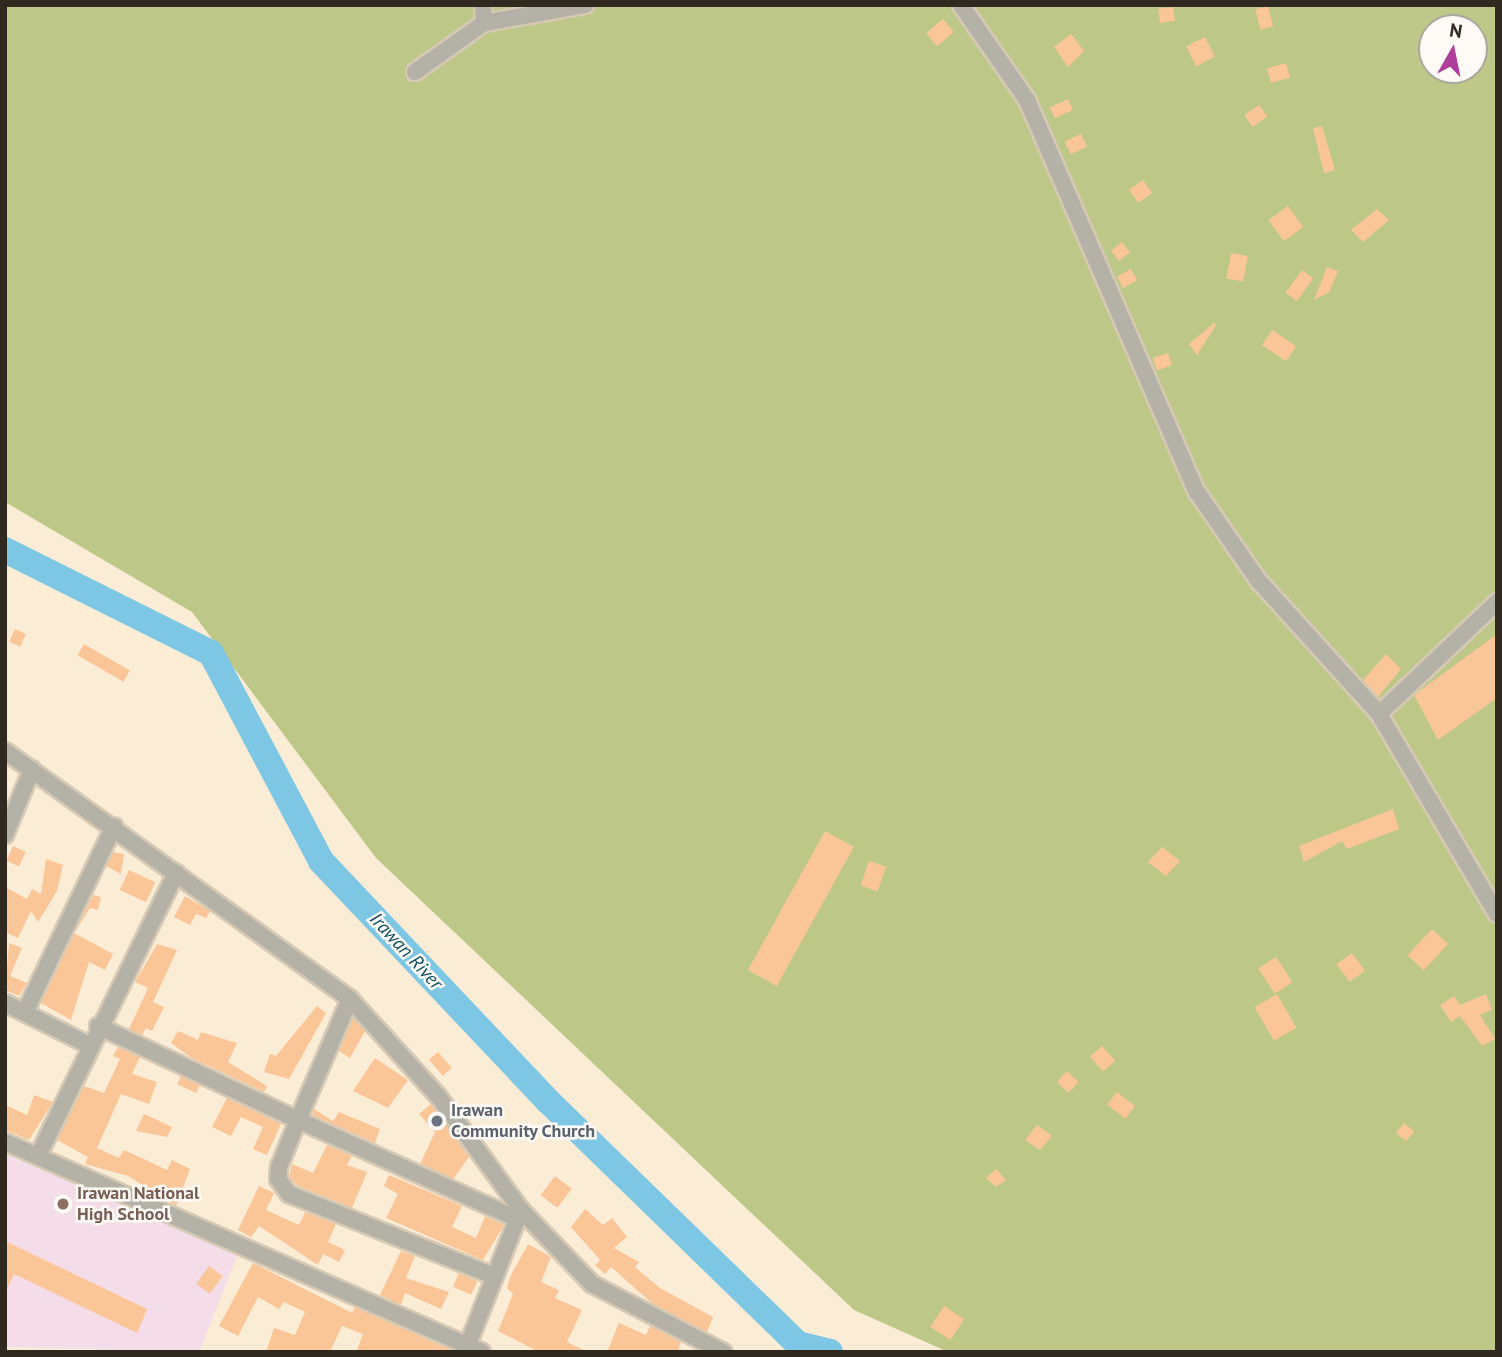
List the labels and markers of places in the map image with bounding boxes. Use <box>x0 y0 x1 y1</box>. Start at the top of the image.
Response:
place label: Irawan Community Church <box>451 1100 596 1142</box>
marker: Irawan Community Church <box>429 1113 445 1129</box>
place label: Irawan National High School <box>77 1183 199 1226</box>
marker: Irawan National High School <box>55 1196 71 1212</box>

